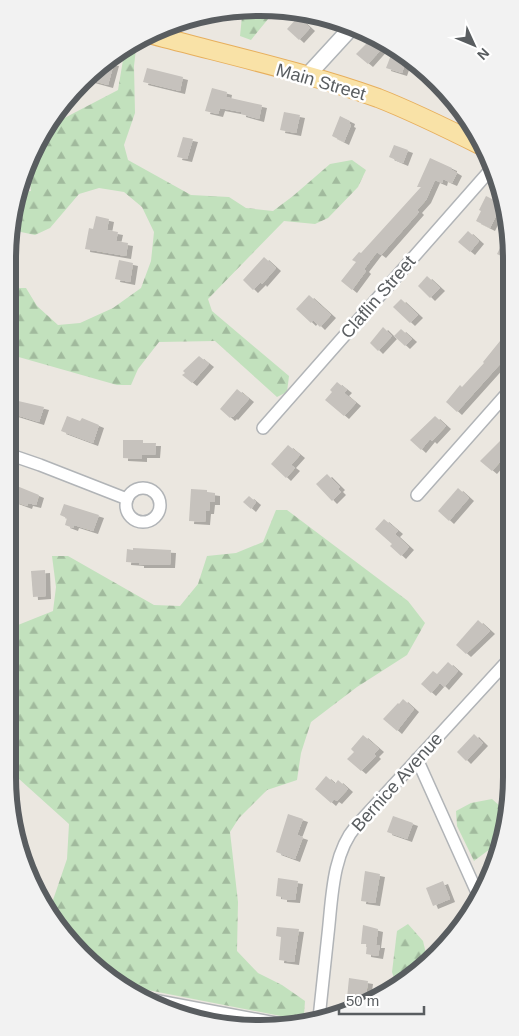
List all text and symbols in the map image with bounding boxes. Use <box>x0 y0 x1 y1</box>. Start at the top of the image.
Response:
north arrow <box>449 20 499 70</box>
text: N <box>474 45 493 63</box>
street label: Main Street <box>274 60 368 104</box>
street label: Claflin Street <box>337 252 419 342</box>
street label: Bernice Avenue <box>347 729 447 835</box>
scale bar <box>339 984 424 1016</box>
text: 50 m <box>346 992 379 1009</box>

